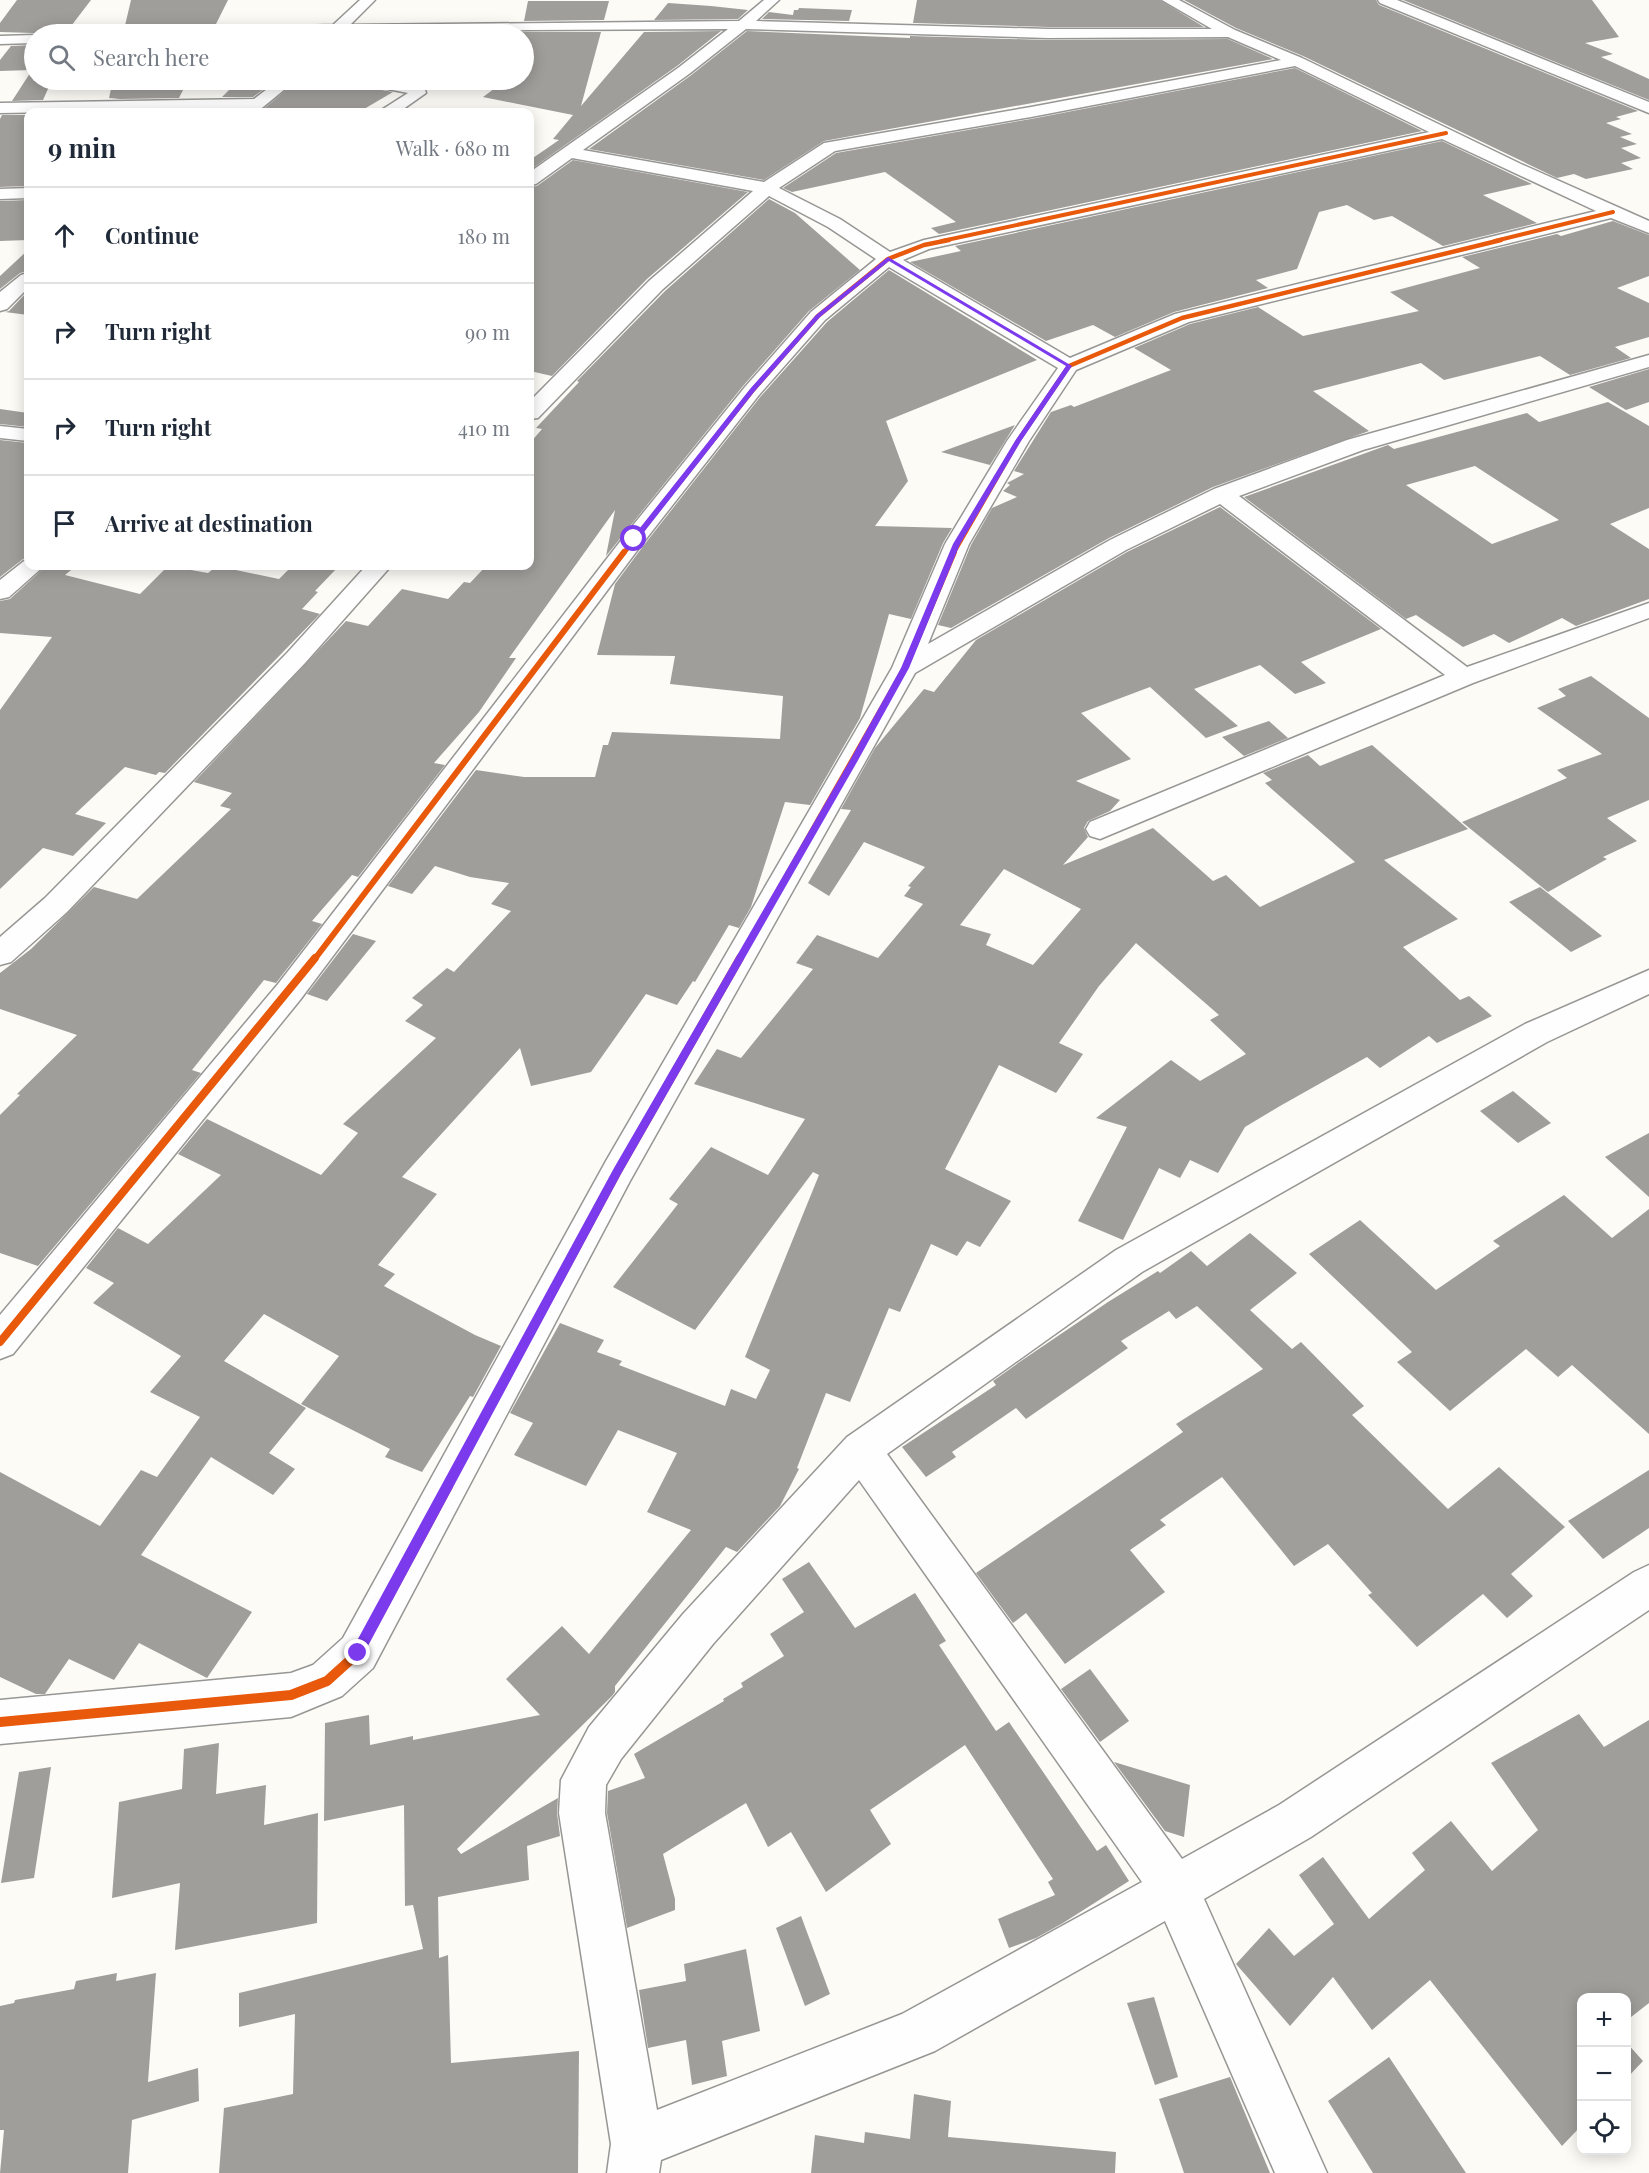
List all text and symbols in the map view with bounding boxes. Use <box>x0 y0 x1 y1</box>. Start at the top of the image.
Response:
search box <box>24 24 534 90</box>
icon: search <box>45 41 78 74</box>
text: Search here <box>93 42 209 72</box>
text: 9 min <box>48 130 116 165</box>
text: Walk · 680 m <box>396 134 510 161</box>
icon: ahead <box>48 219 81 252</box>
text: Continue <box>105 220 199 250</box>
text: 180 m <box>457 222 510 249</box>
icon: right <box>48 315 81 348</box>
text: Turn right <box>105 316 211 346</box>
text: 90 m <box>465 318 510 345</box>
icon: right <box>48 411 81 444</box>
text: Turn right <box>105 412 211 442</box>
text: 410 m <box>458 414 510 441</box>
icon: arrive <box>48 507 81 540</box>
text: Arrive at destination <box>105 508 313 538</box>
route start <box>620 525 646 551</box>
route end <box>344 1639 370 1665</box>
map controls <box>1577 1993 1631 2155</box>
button: + <box>1577 1993 1631 2047</box>
button: − <box>1577 2047 1631 2101</box>
button: locate <box>1577 2101 1631 2155</box>

